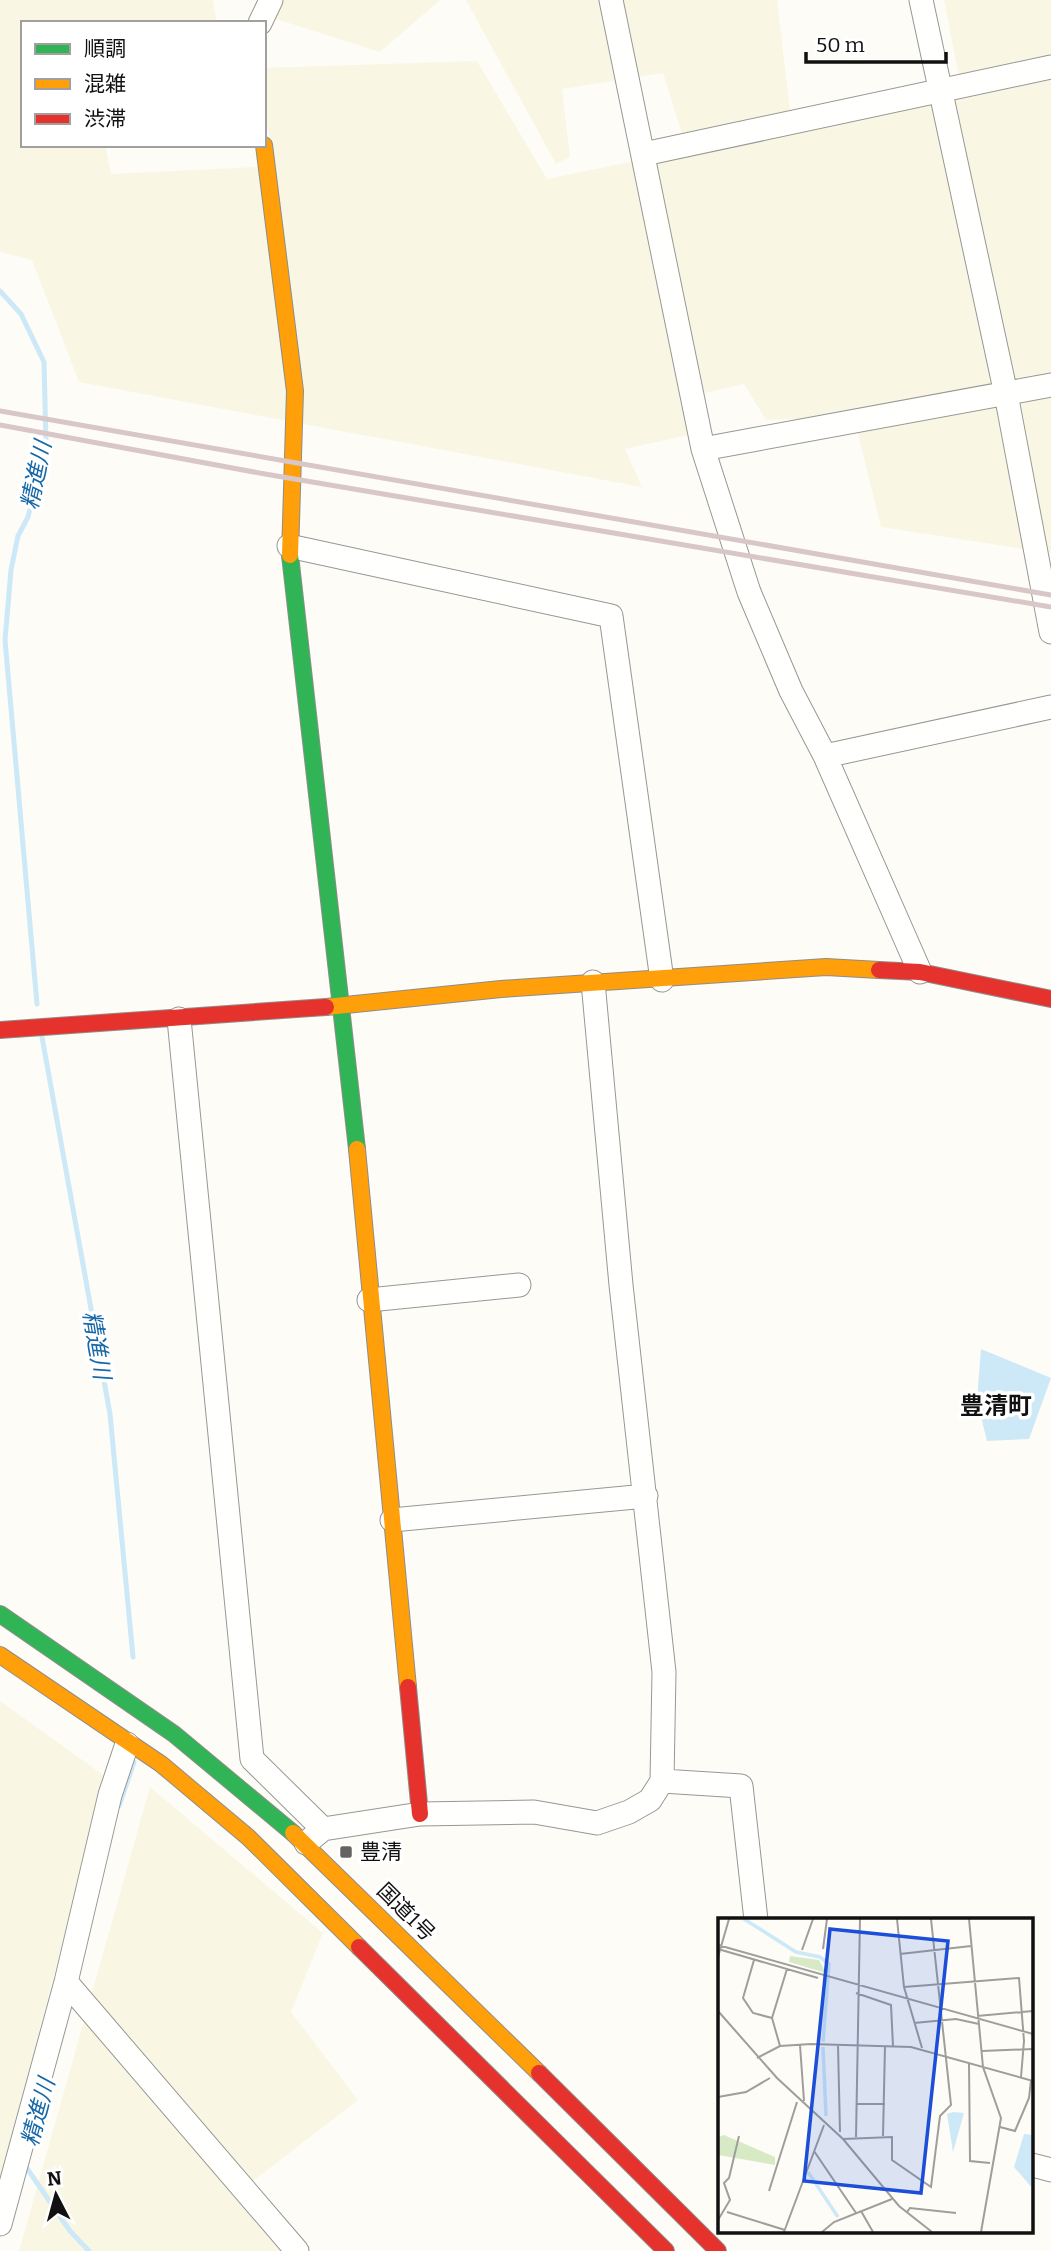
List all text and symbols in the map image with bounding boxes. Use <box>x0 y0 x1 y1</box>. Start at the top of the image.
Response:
legend <box>21 21 266 147</box>
scale bar <box>806 21 946 65</box>
text: 50 m <box>816 32 865 58</box>
text: 順調 <box>84 36 126 62</box>
text: 混雑 <box>84 71 126 97</box>
text: 渋滞 <box>84 106 126 132</box>
water label: 精進川 <box>15 435 57 512</box>
water label: 精進川 <box>77 1309 117 1384</box>
district label: 豊清町 <box>960 1392 1032 1420</box>
place label: 豊清 <box>360 1839 402 1865</box>
marker: 豊清 <box>338 1844 354 1860</box>
street label: 国道1号 <box>372 1878 440 1946</box>
inset map <box>718 1918 1034 2234</box>
water label: 精進川 <box>16 2072 61 2149</box>
north arrow <box>21 2160 91 2230</box>
text: N <box>46 2166 63 2191</box>

